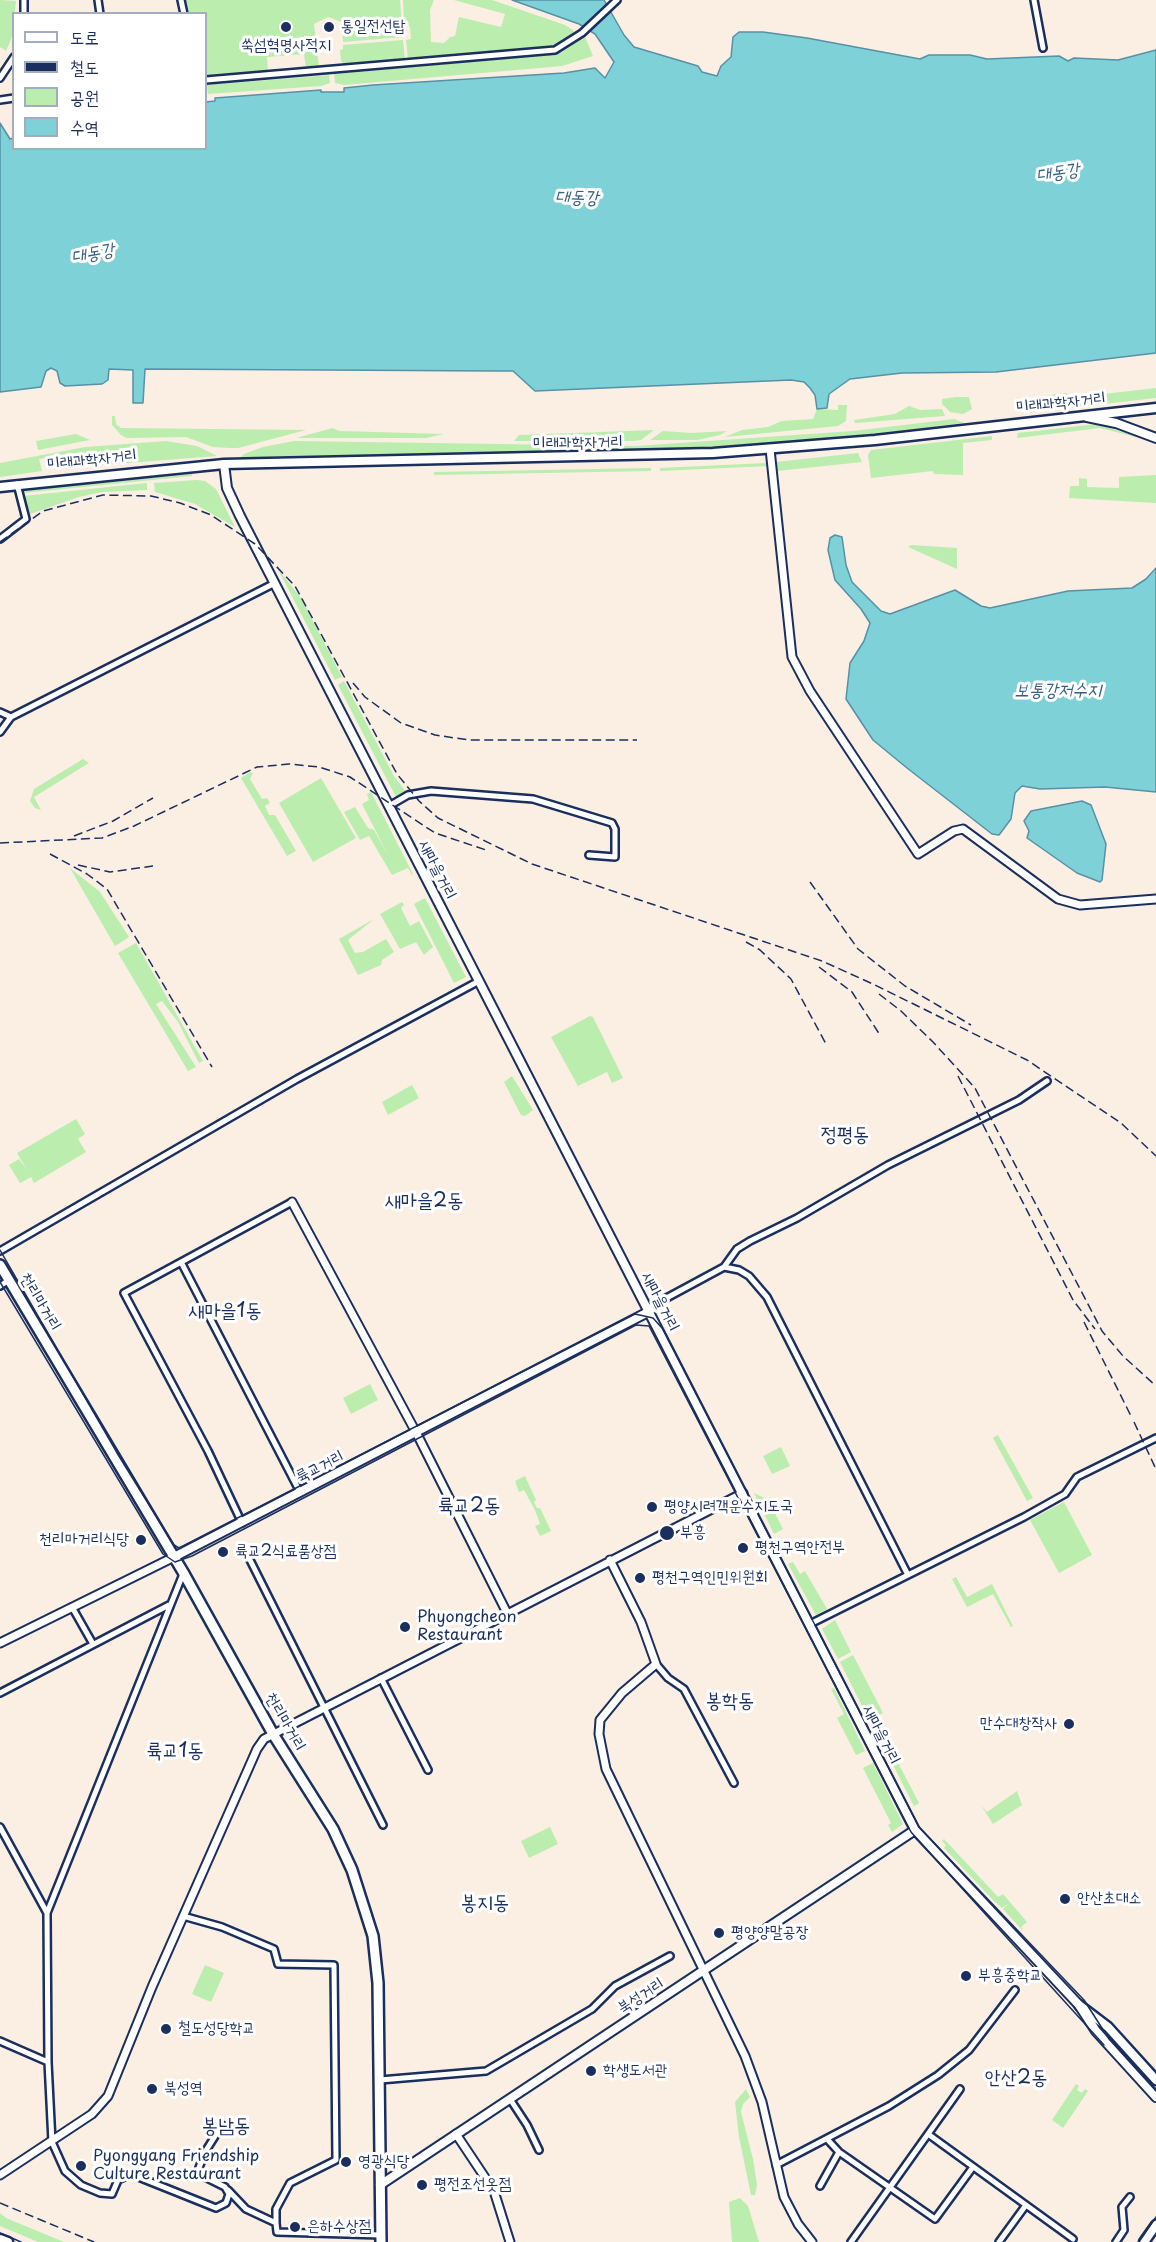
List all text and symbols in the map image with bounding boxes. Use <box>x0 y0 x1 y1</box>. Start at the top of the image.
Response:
legend <box>12 12 207 150</box>
place label: 통일전선탑 <box>341 17 405 37</box>
marker: 쑥섬혁명사적지 <box>279 20 293 34</box>
marker: 통일전선탑 <box>322 20 336 34</box>
text: 도로 <box>70 23 99 50</box>
place label: 쑥섬혁명사적지 <box>241 36 331 56</box>
text: 철도 <box>70 53 99 80</box>
text: 공원 <box>70 83 99 110</box>
text: 수역 <box>70 113 99 140</box>
water label: 대동강 <box>1035 159 1081 187</box>
water label: 대동강 <box>555 186 599 210</box>
water label: 대동강 <box>70 240 116 268</box>
street label: 미래과학자거리 <box>1015 389 1107 417</box>
street label: 미래과학자거리 <box>533 433 623 453</box>
street label: 미래과학자거리 <box>46 446 138 474</box>
water label: 보통강저수지 <box>1015 680 1101 702</box>
street label: 새마을거리 <box>414 837 460 903</box>
district label: 정평동 <box>821 1123 869 1147</box>
district label: 새마을2동 <box>385 1189 463 1213</box>
street label: 천리마거리 <box>15 1269 65 1335</box>
street label: 새마을거리 <box>637 1269 683 1335</box>
district label: 새마을1동 <box>188 1299 262 1323</box>
street label: 륙교거리 <box>293 1447 347 1487</box>
district label: 륙교2동 <box>438 1494 500 1518</box>
place label: 평양시려객운수지도국 <box>664 1497 793 1517</box>
marker: 평양시려객운수지도국 <box>645 1500 659 1514</box>
place label: 부흥 <box>680 1523 706 1543</box>
marker: 부흥 <box>658 1524 676 1542</box>
place label: 천리마거리식당 <box>39 1530 129 1550</box>
marker: 천리마거리식당 <box>134 1533 148 1547</box>
place label: 평천구역안전부 <box>755 1538 845 1558</box>
marker: 평천구역안전부 <box>736 1541 750 1555</box>
place label: 륙교2식료품상점 <box>235 1542 336 1562</box>
marker: 륙교2식료품상점 <box>216 1545 230 1559</box>
place label: 평천구역인민위원회 <box>652 1568 768 1588</box>
marker: 평천구역인민위원회 <box>633 1571 647 1585</box>
place label: Phyongcheon Restaurant <box>417 1608 517 1646</box>
marker: Phyongcheon Restaurant <box>398 1620 412 1634</box>
street label: 천리마거리 <box>261 1689 309 1755</box>
district label: 봉학동 <box>706 1689 754 1713</box>
street label: 새마을거리 <box>858 1702 904 1768</box>
place label: 만수대창작사 <box>980 1714 1057 1734</box>
marker: 만수대창작사 <box>1062 1717 1076 1731</box>
district label: 륙교1동 <box>146 1739 204 1763</box>
place label: 안산초대소 <box>1077 1889 1141 1909</box>
district label: 봉지동 <box>461 1891 509 1915</box>
marker: 안산초대소 <box>1058 1892 1072 1906</box>
place label: 평양양말공장 <box>731 1923 808 1943</box>
marker: 평양양말공장 <box>712 1926 726 1940</box>
place label: 부흥중학교 <box>978 1966 1042 1986</box>
marker: 부흥중학교 <box>959 1969 973 1983</box>
street label: 북성거리 <box>614 1974 668 2018</box>
place label: 철도성당학교 <box>178 2019 255 2039</box>
marker: 철도성당학교 <box>159 2022 173 2036</box>
place label: 학생도서관 <box>603 2061 667 2081</box>
marker: 학생도서관 <box>584 2064 598 2078</box>
district label: 안산2동 <box>985 2066 1047 2090</box>
place label: 북성역 <box>164 2079 203 2099</box>
marker: 북성역 <box>145 2082 159 2096</box>
district label: 봉남동 <box>202 2114 250 2138</box>
place label: Pyongyang Friendship Culture Restaurant <box>93 2147 259 2185</box>
place label: 영광식당 <box>358 2152 410 2172</box>
marker: 영광식당 <box>339 2155 353 2169</box>
marker: Pyongyang Friendship Culture Restaurant <box>74 2159 88 2173</box>
place label: 평전조선옷점 <box>434 2175 511 2195</box>
marker: 평전조선옷점 <box>415 2178 429 2192</box>
place label: 은하수상점 <box>307 2217 371 2237</box>
marker: 은하수상점 <box>288 2220 302 2234</box>

